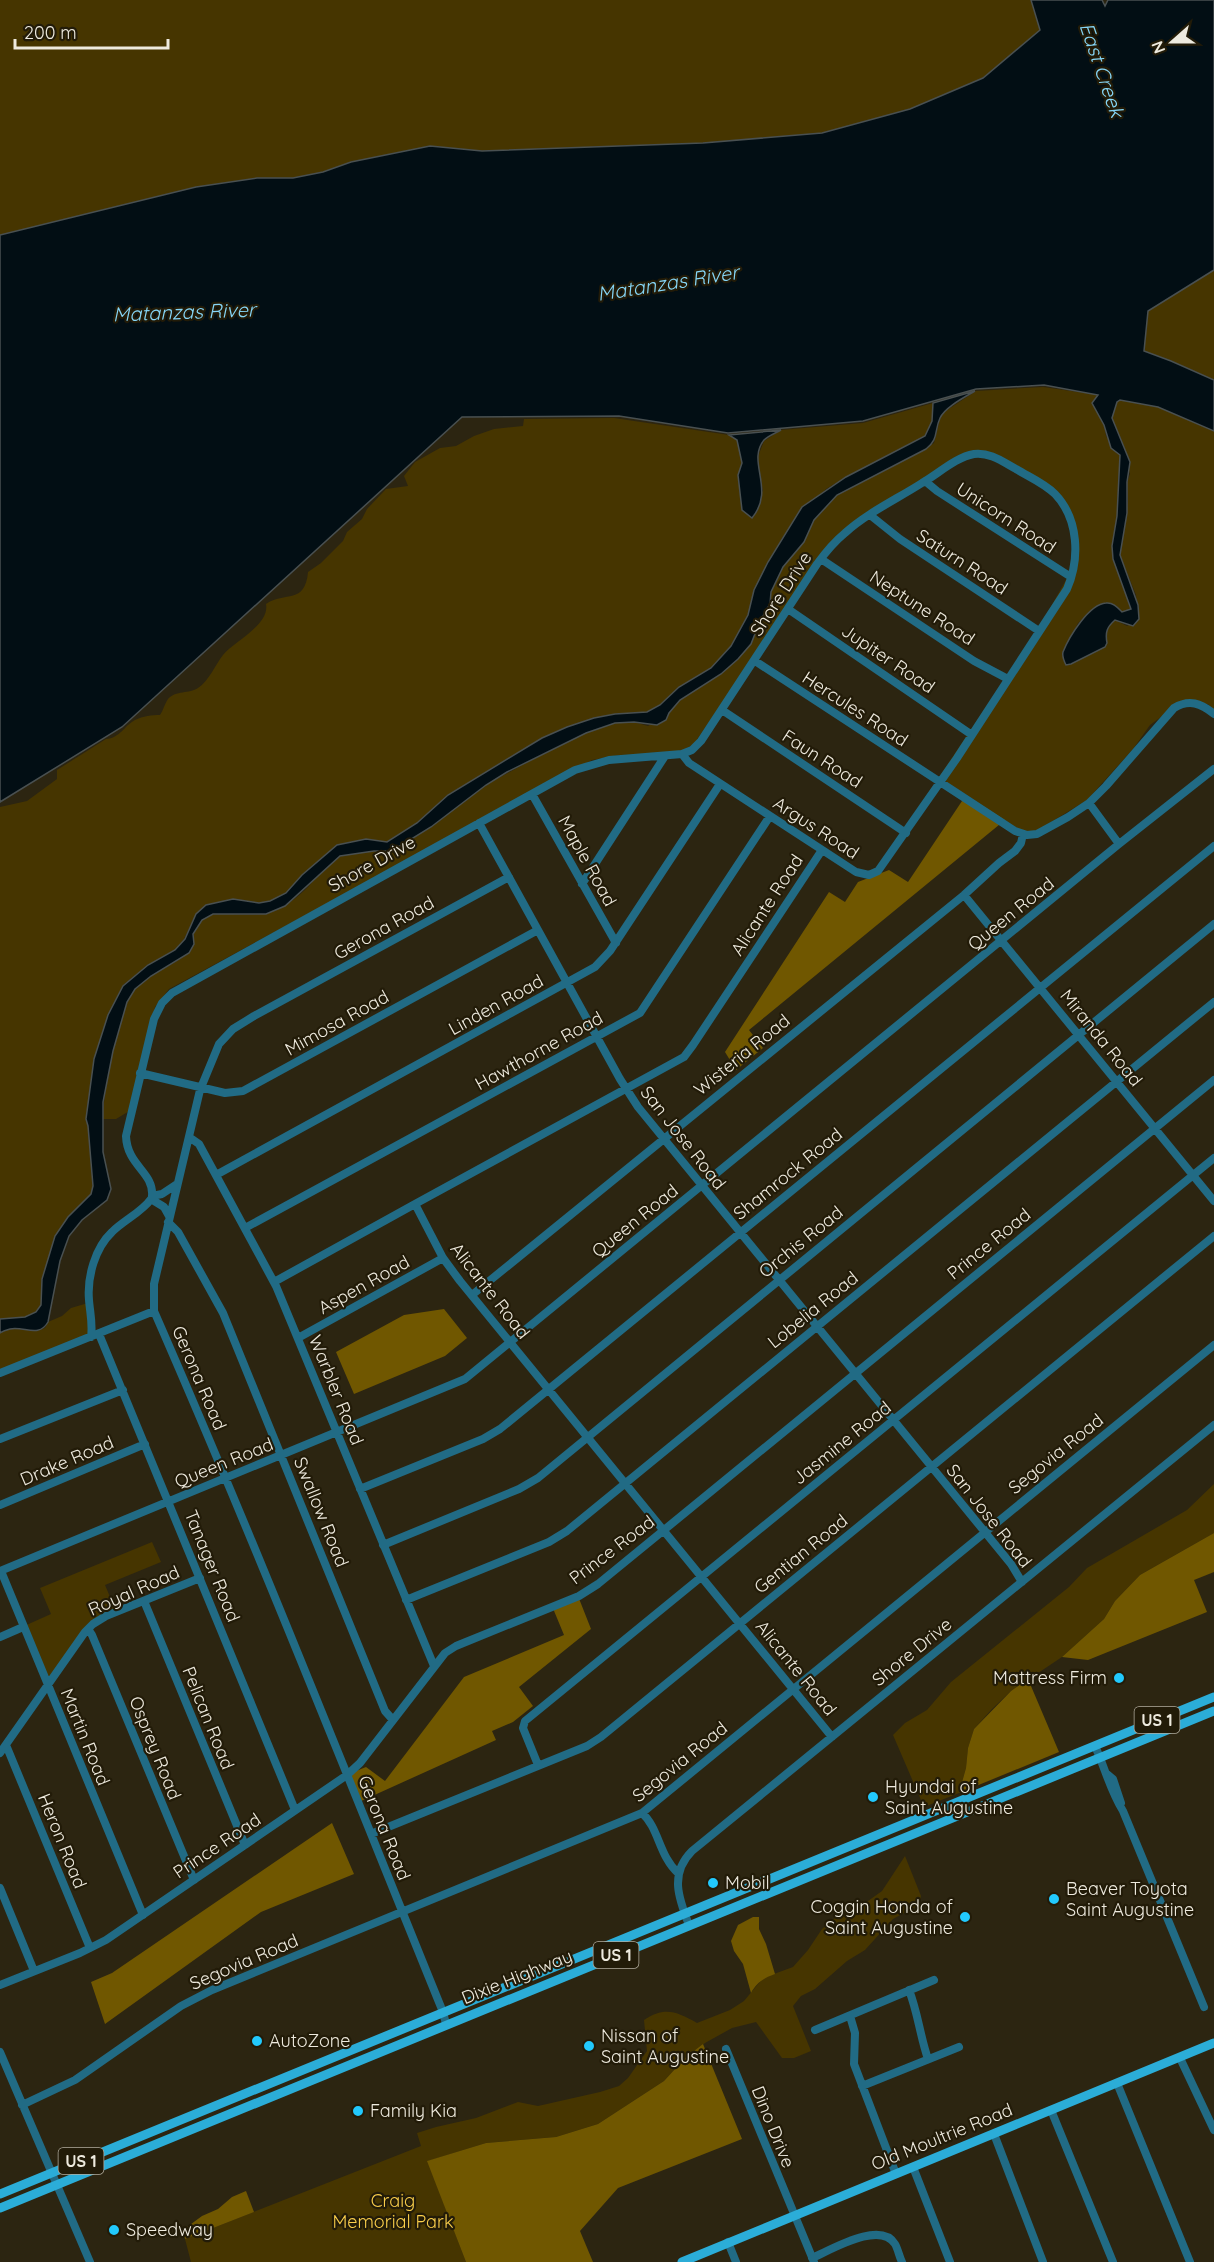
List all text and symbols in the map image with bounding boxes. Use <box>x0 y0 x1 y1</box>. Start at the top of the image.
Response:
scale bar <box>15 12 168 50</box>
north arrow <box>1142 12 1202 72</box>
water label: East Creek <box>1075 19 1131 123</box>
text: 200 m <box>24 21 77 44</box>
text: N <box>1147 38 1169 56</box>
water label: Matanzas River <box>595 259 743 306</box>
water label: Matanzas River <box>112 296 258 326</box>
street label: Unicorn Road <box>952 477 1060 558</box>
street label: Saturn Road <box>912 524 1012 600</box>
street label: Shore Drive <box>745 547 816 640</box>
street label: Neptune Road <box>865 565 979 650</box>
street label: Jupiter Road <box>837 619 939 698</box>
street label: Hercules Road <box>798 666 912 751</box>
street label: Faun Road <box>778 724 867 793</box>
street label: Argus Road <box>769 791 863 864</box>
street label: Maple Road <box>553 811 622 910</box>
street label: Shore Drive <box>324 830 419 897</box>
street label: Alicante Road <box>725 850 808 960</box>
street label: Queen Road <box>963 872 1059 955</box>
street label: Gerona Road <box>330 891 438 965</box>
street label: Linden Road <box>444 969 547 1040</box>
street label: Mimosa Road <box>281 985 393 1061</box>
street label: Miranda Road <box>1055 985 1148 1091</box>
street label: Hawthorne Road <box>471 1006 607 1095</box>
street label: Wisteria Road <box>689 1009 794 1100</box>
street label: San Jose Road <box>636 1081 731 1194</box>
street label: Shamrock Road <box>729 1123 847 1225</box>
street label: Queen Road <box>587 1179 683 1262</box>
street label: Orchis Road <box>754 1201 847 1283</box>
street label: Prince Road <box>942 1203 1035 1284</box>
street label: Alicante Road <box>446 1238 535 1343</box>
street label: Aspen Road <box>314 1250 414 1319</box>
street label: Lobelia Road <box>763 1266 863 1353</box>
street label: Gerona Road <box>167 1322 232 1433</box>
street label: Warbler Road <box>304 1331 369 1448</box>
street label: Jasmine Road <box>788 1396 896 1489</box>
street label: Segovia Road <box>1003 1408 1108 1499</box>
street label: Drake Road <box>16 1431 117 1491</box>
street label: Queen Road <box>171 1432 277 1493</box>
street label: Swallow Road <box>289 1453 354 1570</box>
street label: San Jose Road <box>942 1459 1037 1572</box>
street label: Tanager Road <box>180 1506 245 1625</box>
street label: Gentian Road <box>749 1509 852 1598</box>
street label: Prince Road <box>564 1510 659 1589</box>
street label: Royal Road <box>84 1560 183 1621</box>
street label: Shore Drive <box>867 1612 956 1691</box>
street label: Alicante Road <box>751 1615 842 1720</box>
street label: Pelican Road <box>177 1663 240 1773</box>
place label: Mattress Firm <box>993 1666 1107 1689</box>
marker: Mattress Firm <box>1112 1671 1126 1685</box>
street label: Martin Road <box>56 1685 115 1789</box>
street label: Osprey Road <box>124 1693 187 1803</box>
road number: US 1 <box>1134 1707 1180 1733</box>
street label: Segovia Road <box>627 1716 732 1807</box>
street label: Gerona Road <box>353 1772 416 1884</box>
place label: Hyundai of Saint Augustine <box>885 1775 1013 1819</box>
street label: Heron Road <box>33 1790 92 1892</box>
marker: Hyundai of Saint Augustine <box>866 1790 880 1804</box>
street label: Prince Road <box>168 1808 265 1883</box>
place label: Mobil <box>725 1871 770 1894</box>
marker: Mobil <box>706 1876 720 1890</box>
place label: Beaver Toyota Saint Augustine <box>1066 1877 1194 1921</box>
marker: Beaver Toyota Saint Augustine <box>1047 1892 1061 1906</box>
place label: Coggin Honda of Saint Augustine <box>810 1895 954 1939</box>
marker: Coggin Honda of Saint Augustine <box>958 1910 972 1924</box>
street label: Segovia Road <box>186 1928 302 1995</box>
road number: US 1 <box>594 1942 638 1968</box>
street label: Dixie Highway <box>458 1944 576 2009</box>
place label: Nissan of Saint Augustine <box>601 2024 729 2068</box>
place label: AutoZone <box>269 2029 350 2052</box>
marker: AutoZone <box>250 2034 264 2048</box>
marker: Nissan of Saint Augustine <box>582 2039 596 2053</box>
street label: Dino Drive <box>747 2082 800 2171</box>
street label: Old Moultrie Road <box>868 2098 1016 2175</box>
place label: Family Kia <box>370 2099 457 2122</box>
marker: Family Kia <box>351 2104 365 2118</box>
road number: US 1 <box>58 2148 104 2174</box>
park label: Craig Memorial Park <box>332 2189 454 2233</box>
place label: Speedway <box>126 2218 213 2241</box>
marker: Speedway <box>107 2223 121 2237</box>

